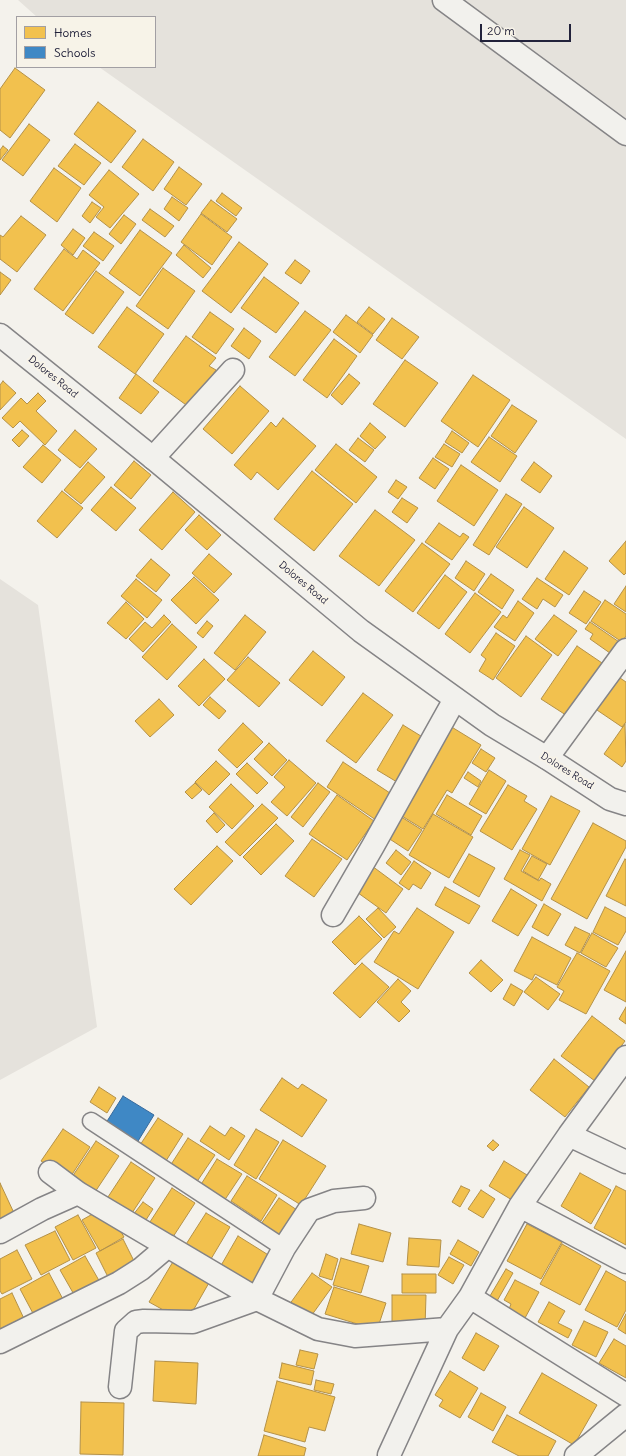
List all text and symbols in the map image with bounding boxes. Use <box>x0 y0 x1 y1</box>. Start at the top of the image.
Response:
legend <box>16 16 156 68</box>
scale bar <box>482 16 573 42</box>
text: 20 m <box>487 23 515 38</box>
text: Homes <box>54 25 92 40</box>
text: Schools <box>54 45 95 60</box>
street label: Dolores Road <box>26 353 80 401</box>
street label: Dolores Road <box>276 559 330 607</box>
street label: Dolores Road <box>538 750 596 792</box>

